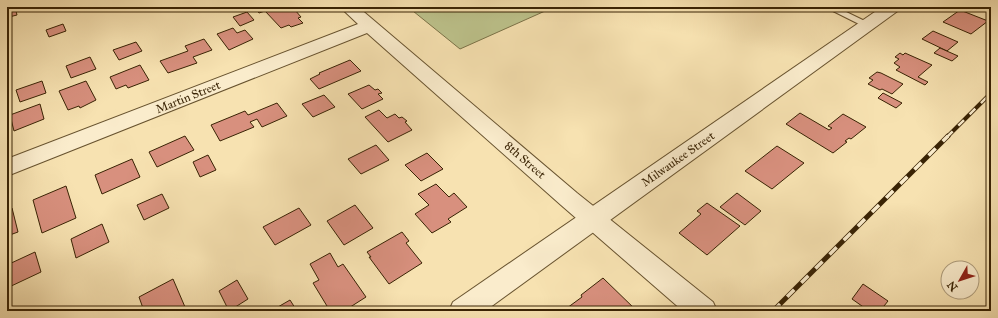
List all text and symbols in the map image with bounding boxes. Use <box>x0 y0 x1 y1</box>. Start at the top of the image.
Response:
street label: Martin Street <box>154 77 223 116</box>
street label: Milwaukee Street <box>639 128 718 189</box>
street label: 8th Street <box>502 138 549 182</box>
north arrow <box>940 260 980 300</box>
text: N <box>944 278 961 294</box>

